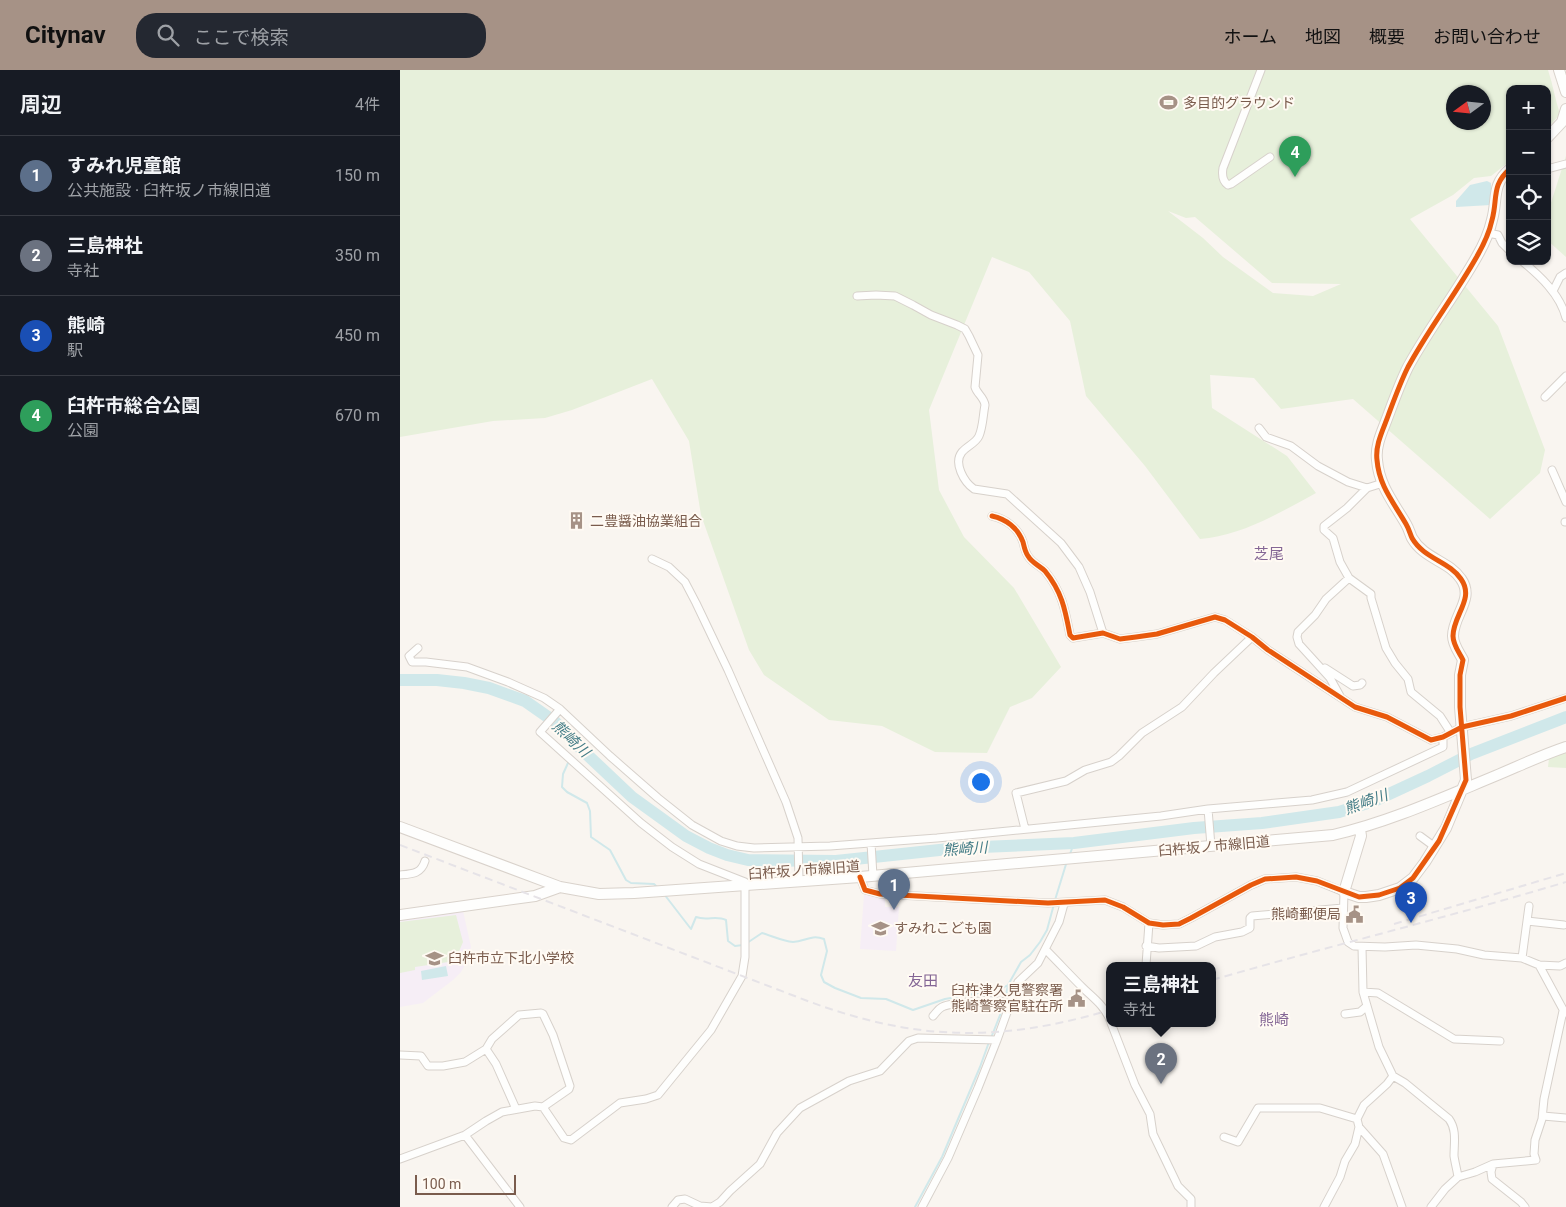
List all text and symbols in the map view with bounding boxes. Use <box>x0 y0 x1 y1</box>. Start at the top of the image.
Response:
search box <box>136 13 486 58</box>
text: Citynav <box>25 21 106 49</box>
icon: search <box>154 21 182 49</box>
text: ここで検索 <box>194 26 289 49</box>
text: ホーム <box>1224 26 1277 47</box>
text: 地図 <box>1305 26 1341 47</box>
text: 概要 <box>1369 26 1405 47</box>
text: お問い合わせ <box>1433 26 1541 47</box>
north arrow <box>1446 85 1491 130</box>
map controls <box>1506 85 1551 265</box>
button: + <box>1506 85 1551 130</box>
text: 周辺 <box>20 93 62 117</box>
sports icon: 多目的グラウンド <box>1159 93 1179 113</box>
text: 4件 <box>355 95 380 114</box>
place label: 多目的グラウンド <box>1183 95 1295 111</box>
button: − <box>1506 130 1551 175</box>
pin: 4 <box>1279 136 1311 177</box>
text: すみれ児童館 <box>67 154 181 177</box>
text: 1 <box>31 166 41 185</box>
text: 150 m <box>335 166 380 185</box>
button: locate <box>1506 175 1551 220</box>
text: 公共施設 · 臼杵坂ノ市線旧道 <box>67 181 271 200</box>
button: layers <box>1506 220 1551 265</box>
text: 三島神社 <box>67 234 143 257</box>
text: 2 <box>31 246 41 265</box>
text: 350 m <box>335 246 380 265</box>
text: 寺社 <box>67 261 99 280</box>
text: 熊崎 <box>67 314 105 337</box>
text: 3 <box>31 326 41 345</box>
text: 450 m <box>335 326 380 345</box>
text: 駅 <box>67 341 83 360</box>
text: 臼杵市総合公園 <box>67 394 200 417</box>
text: 4 <box>31 406 41 425</box>
text: 670 m <box>335 406 380 425</box>
text: 公園 <box>67 421 99 440</box>
building icon: 二豊醤油協業組合 <box>566 511 586 531</box>
place label: 二豊醤油協業組合 <box>590 513 702 529</box>
district label: 芝尾 <box>1254 545 1284 563</box>
water label: 熊崎川 <box>548 717 595 762</box>
your location <box>968 769 994 795</box>
water label: 熊崎川 <box>1342 785 1392 818</box>
street label: 臼杵坂ノ市線旧道 <box>1158 833 1270 859</box>
water label: 熊崎川 <box>942 838 990 860</box>
street label: 臼杵坂ノ市線旧道 <box>748 858 860 882</box>
pin: 1 <box>878 869 910 910</box>
pin: 3 <box>1395 882 1427 923</box>
public building icon: 熊崎郵便局 <box>1345 904 1365 924</box>
place label: 熊崎郵便局 <box>1271 906 1341 922</box>
school or university icon: すみれこども園 <box>870 918 890 938</box>
place label: すみれこども園 <box>894 920 992 936</box>
school or university icon: 臼杵市立下北小学校 <box>424 948 444 968</box>
place label: 臼杵市立下北小学校 <box>448 950 574 966</box>
popup <box>1106 962 1216 1027</box>
district label: 友田 <box>908 972 938 990</box>
text: 三島神社 <box>1123 973 1199 996</box>
place label: 臼杵津久見警察署 熊崎警察官駐在所 <box>951 982 1063 1014</box>
public building icon: 臼杵津久見警察署 熊崎警察官駐在所 <box>1067 988 1087 1008</box>
text: 寺社 <box>1123 1000 1155 1019</box>
district label: 熊崎 <box>1259 1011 1289 1029</box>
pin: 2 <box>1145 1043 1177 1084</box>
scale bar <box>415 1172 516 1195</box>
text: 100 m <box>422 1176 461 1192</box>

